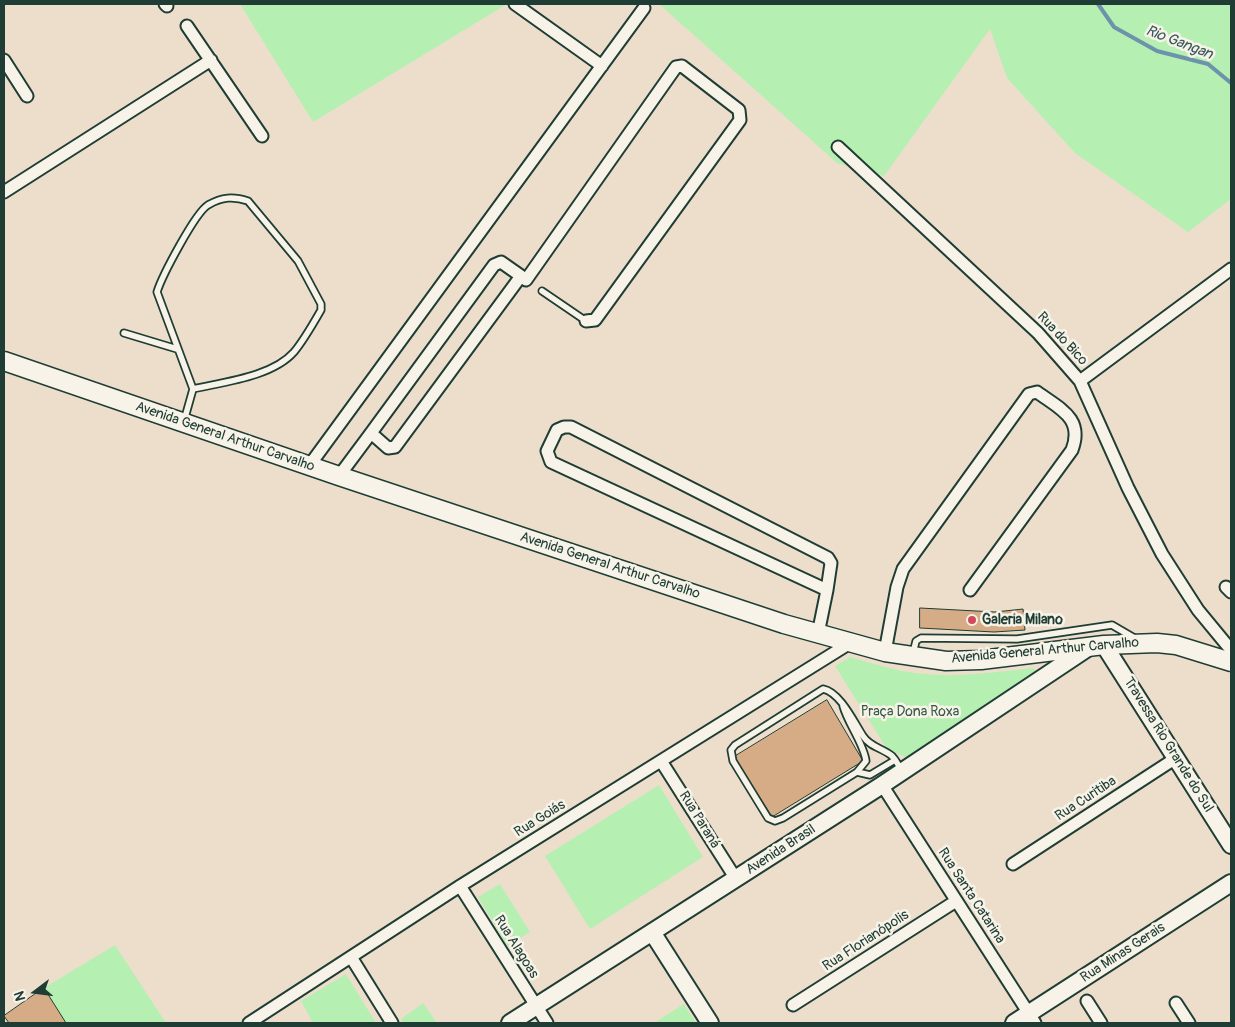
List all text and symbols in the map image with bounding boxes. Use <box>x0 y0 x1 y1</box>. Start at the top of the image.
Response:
water label: Rio Gangan <box>1143 22 1215 64</box>
street label: Rua do Bico <box>1033 309 1091 369</box>
street label: Avenida General Arthur Carvalho <box>133 398 317 476</box>
street label: Avenida General Arthur Carvalho <box>518 529 702 603</box>
place label: Galeria Milano <box>982 612 1063 628</box>
marker: Galeria Milano <box>966 614 978 626</box>
street label: Avenida General Arthur Carvalho <box>950 634 1140 668</box>
street label: Travessa Rio Grande do Sul <box>1119 674 1217 816</box>
park label: Praça Dona Roxa <box>861 704 959 720</box>
street label: Rua Curitiba <box>1052 773 1120 825</box>
street label: Rua Paraná <box>675 788 723 852</box>
street label: Rua Goiás <box>511 797 569 841</box>
street label: Avenida Brasil <box>743 821 819 879</box>
street label: Rua Santa Catarina <box>934 845 1008 947</box>
street label: Rua Florianópolis <box>820 907 912 975</box>
street label: Rua Alagoas <box>490 912 542 982</box>
street label: Rua Minas Gerais <box>1078 919 1168 987</box>
north arrow <box>10 967 60 1017</box>
text: N <box>11 989 29 1003</box>

